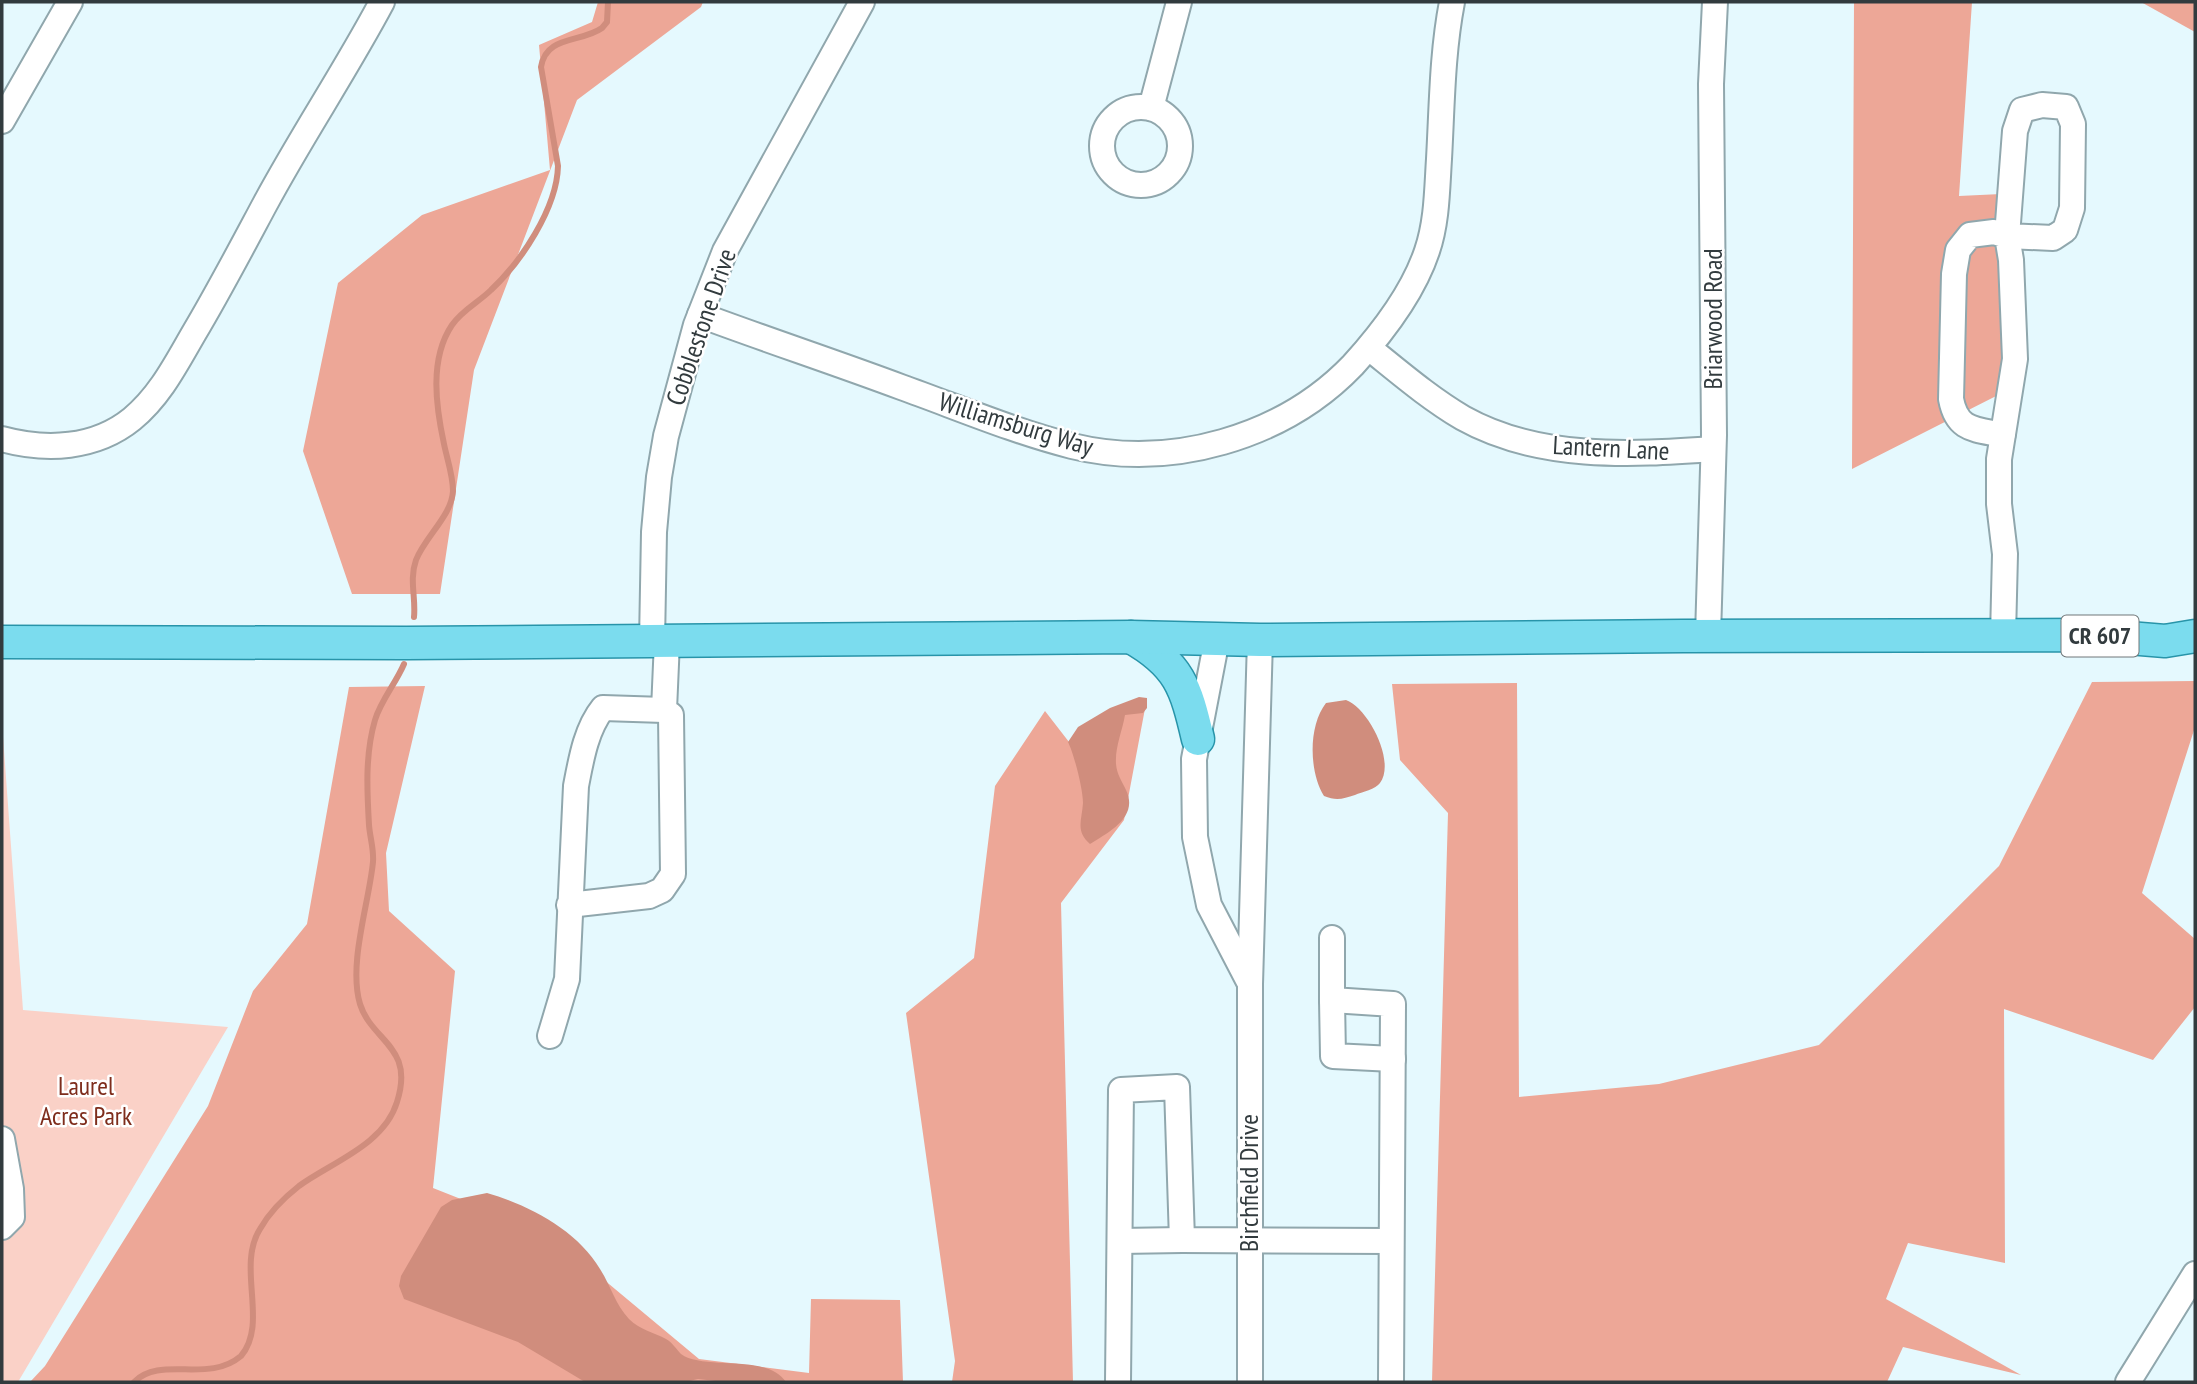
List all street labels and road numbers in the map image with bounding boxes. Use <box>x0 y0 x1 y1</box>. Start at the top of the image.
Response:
street label: Cobblestone Drive <box>658 244 743 410</box>
street label: Briarwood Road <box>1696 248 1729 390</box>
street label: Williamsburg Way <box>935 384 1098 463</box>
street label: Lantern Lane <box>1552 428 1670 467</box>
road number: CR 607 <box>2062 616 2138 656</box>
street label: Birchfield Drive <box>1232 1114 1265 1252</box>

